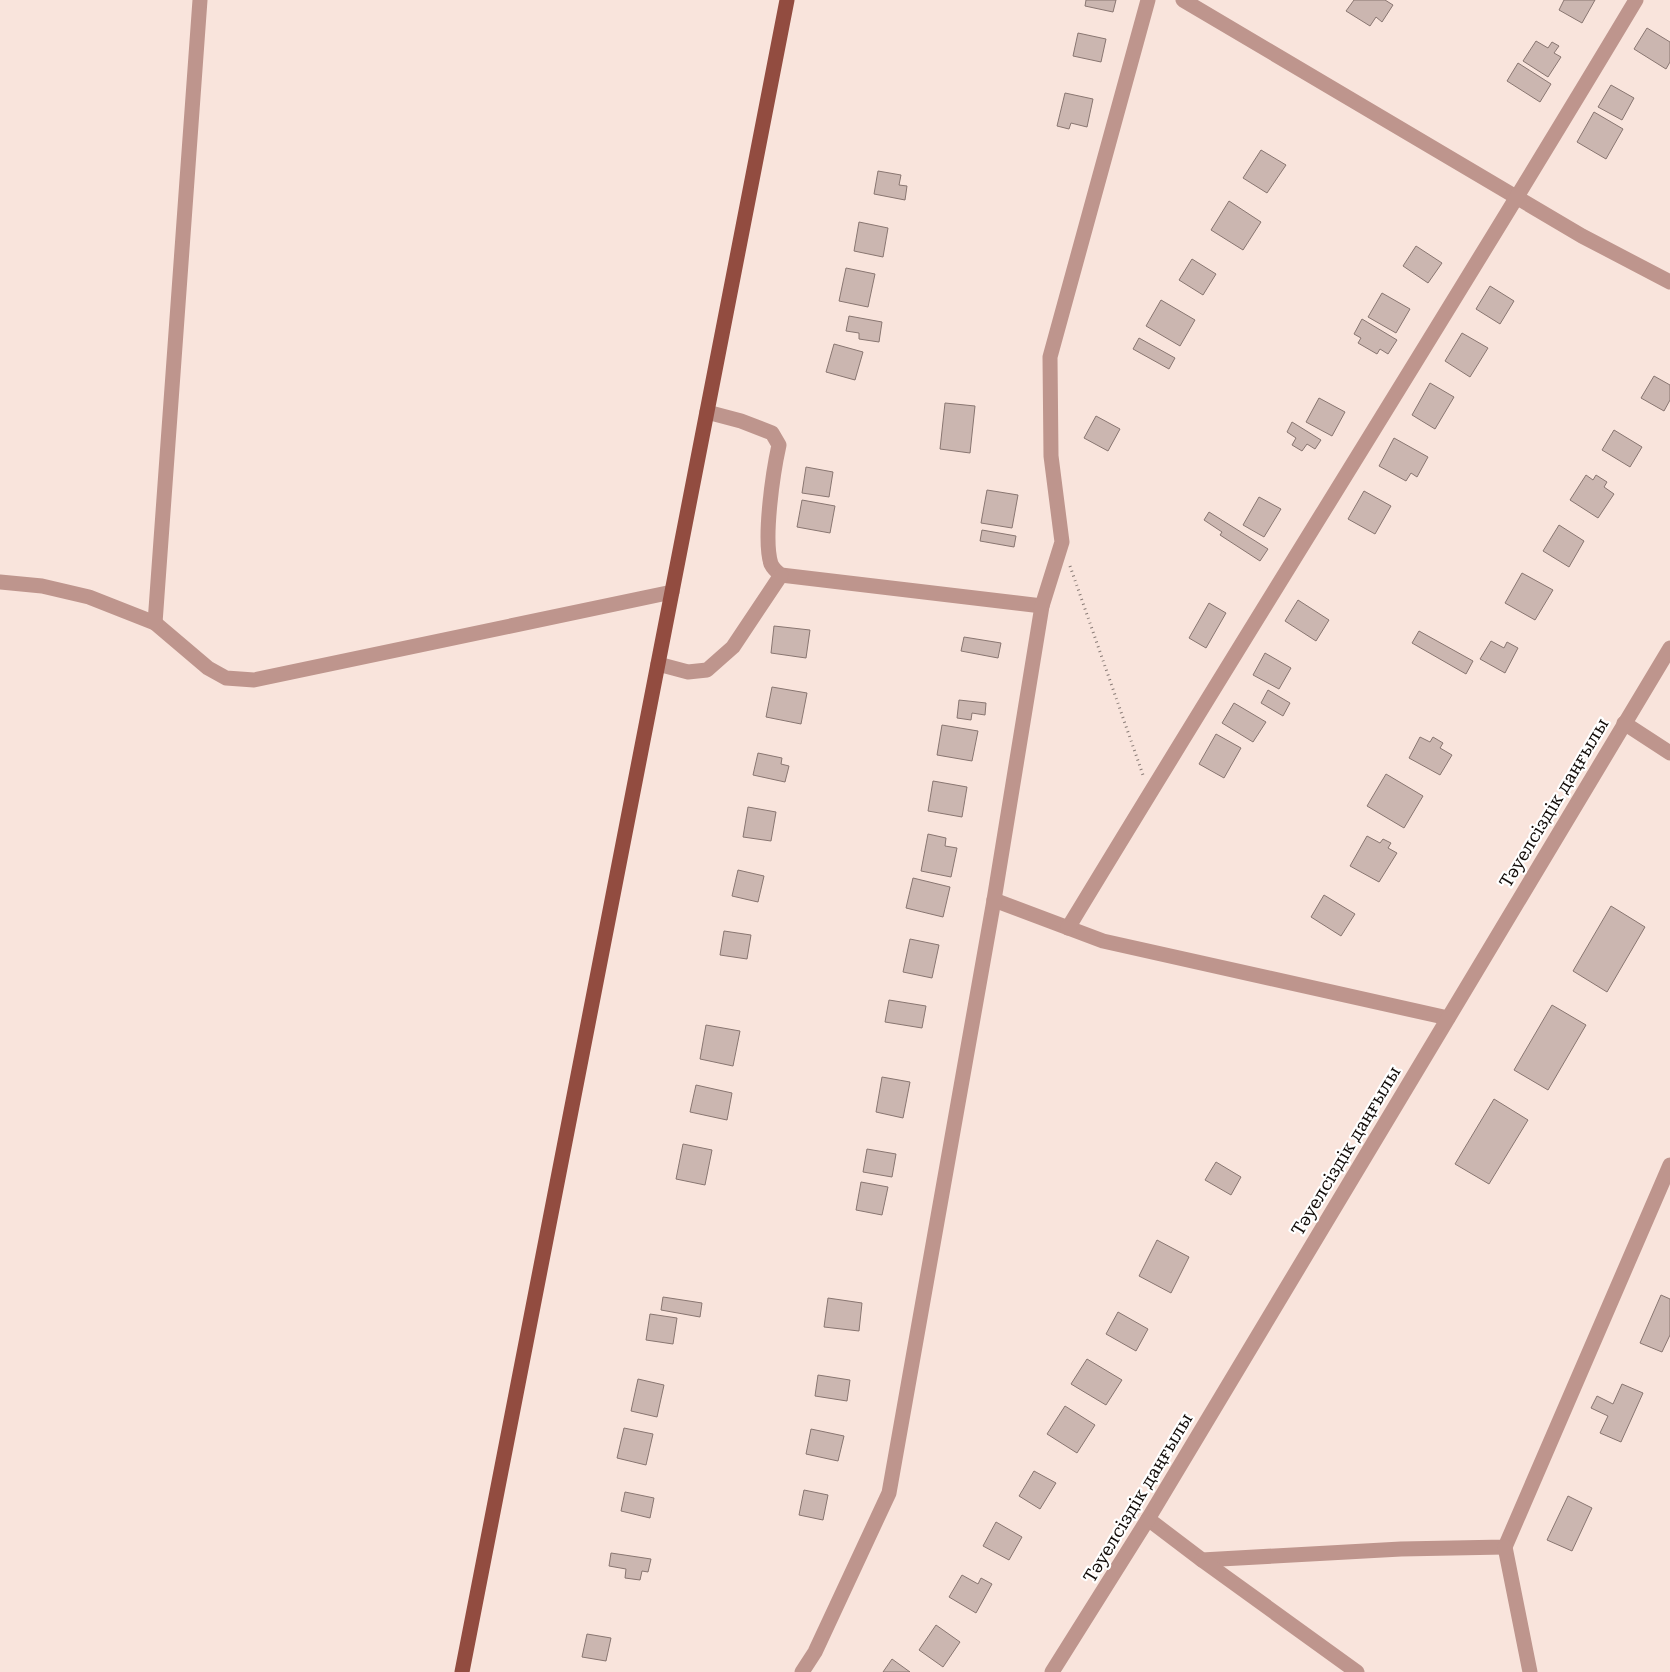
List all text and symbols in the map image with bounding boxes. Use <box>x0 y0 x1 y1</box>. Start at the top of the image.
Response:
street label: Тәуелсіздік даңғылы <box>1495 714 1613 891</box>
street label: Тәуелсіздік даңғылы <box>1287 1062 1405 1239</box>
street label: Тәуелсіздік даңғылы <box>1079 1409 1197 1586</box>

